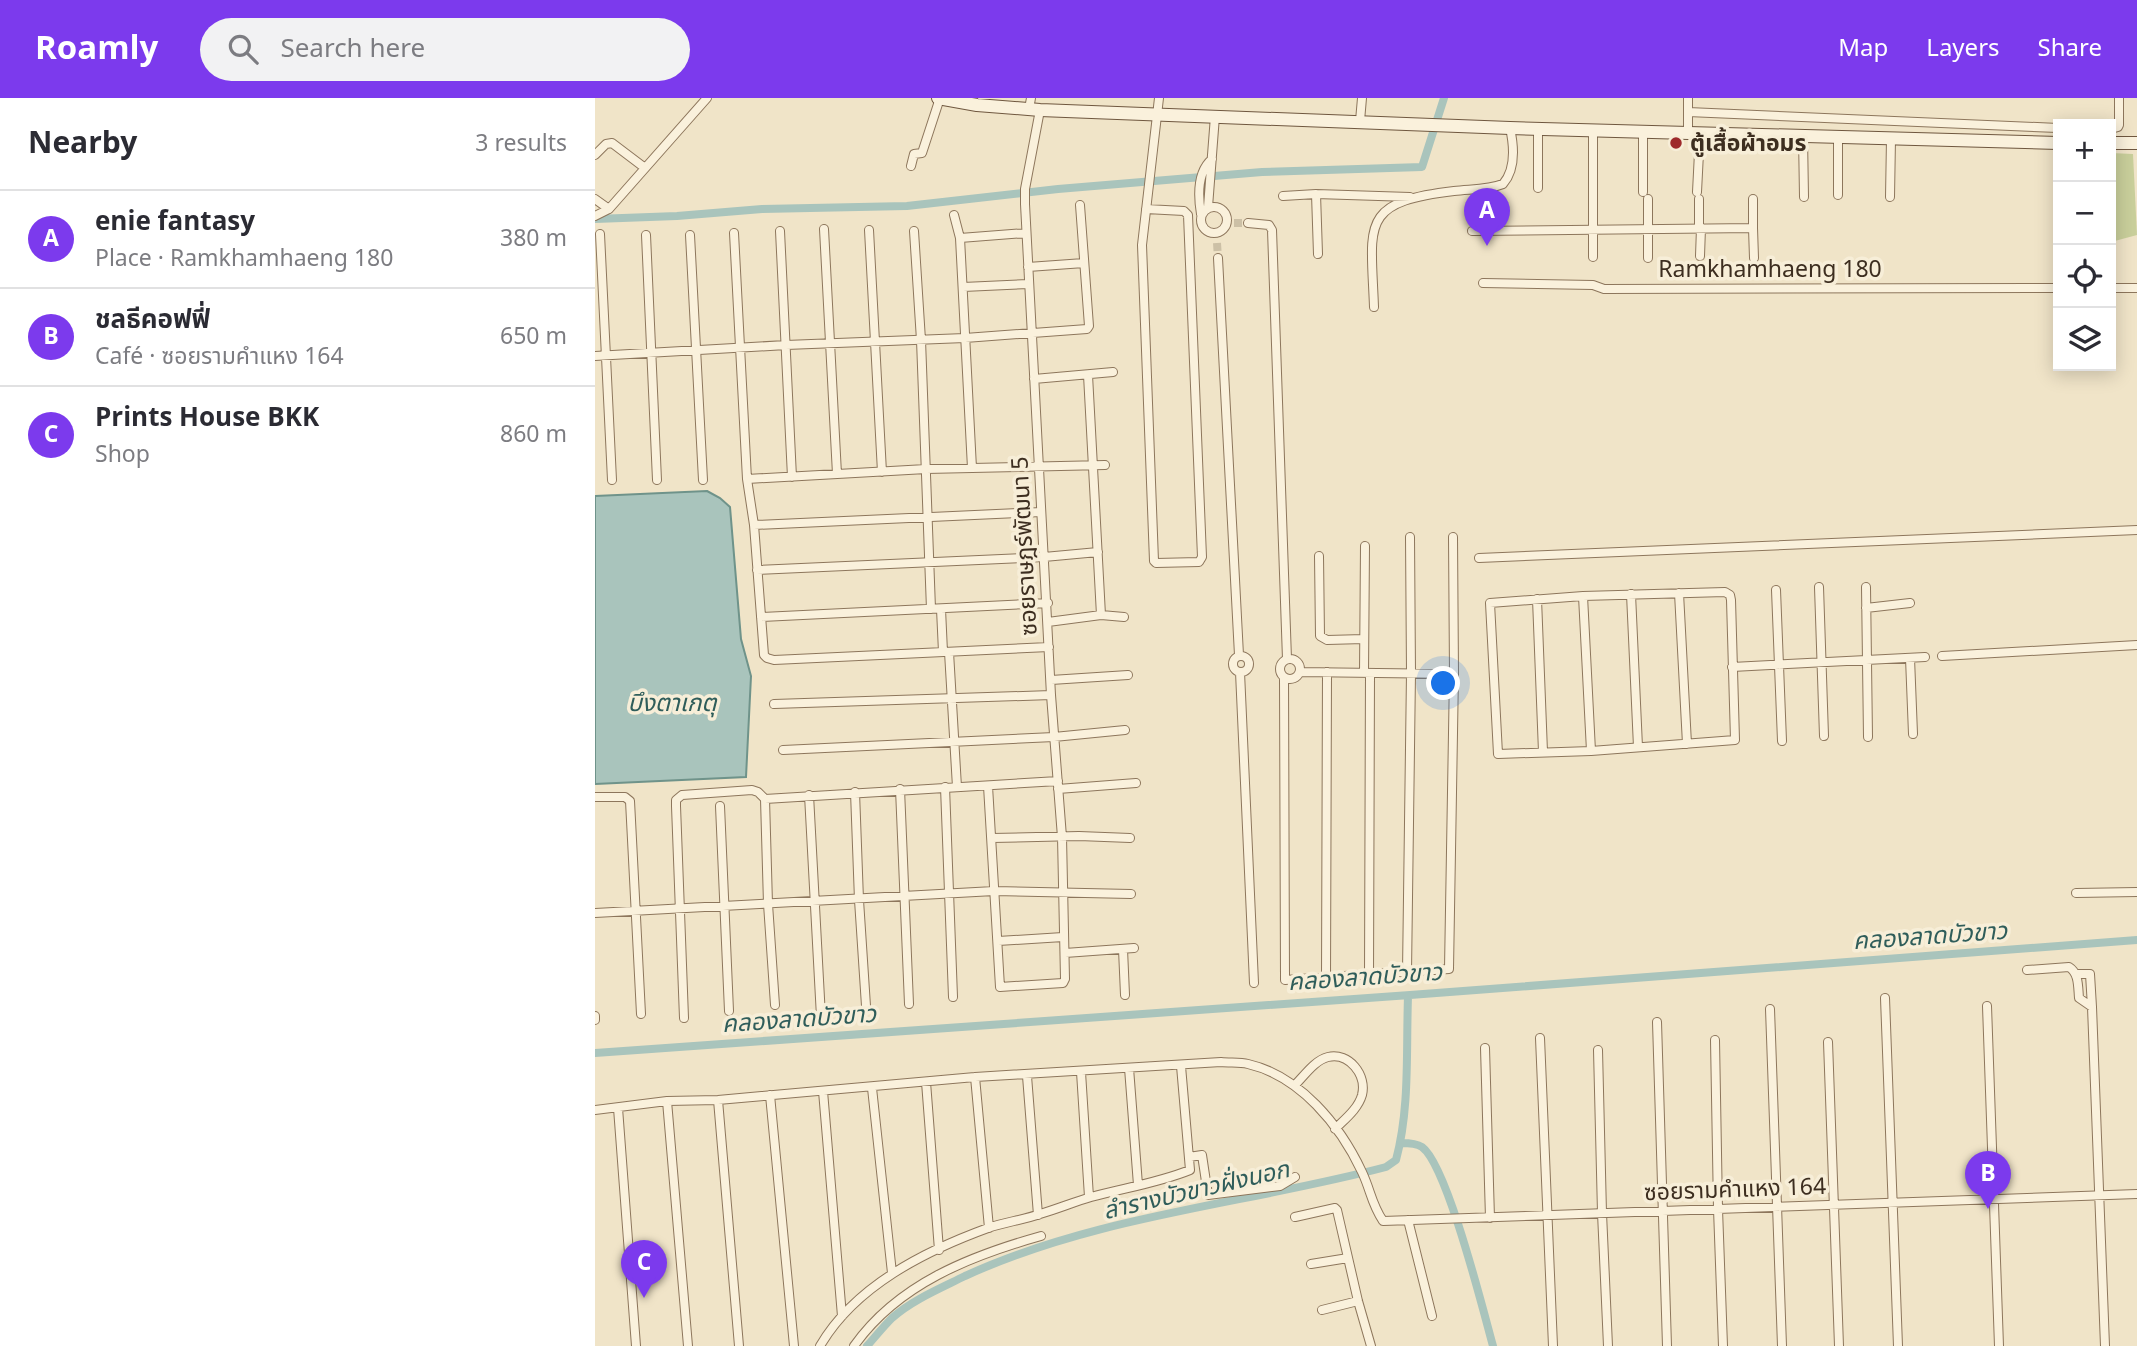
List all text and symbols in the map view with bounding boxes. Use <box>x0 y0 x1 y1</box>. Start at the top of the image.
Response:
search box <box>200 18 690 81</box>
text: Roamly <box>35 24 158 74</box>
text: Search here <box>280 29 425 69</box>
icon: search <box>224 30 262 68</box>
text: Map <box>1838 31 1888 67</box>
text: Layers <box>1926 31 2000 67</box>
text: Share <box>2038 31 2102 67</box>
map controls <box>2053 119 2116 371</box>
button: + <box>2053 119 2116 182</box>
text: Nearby <box>28 121 137 167</box>
text: 3 results <box>475 127 567 161</box>
place label: ตู้เสื้อผ้าอมร <box>1690 127 1806 161</box>
marker: ตู้เสื้อผ้าอมร <box>1668 135 1684 151</box>
button: − <box>2053 182 2116 245</box>
pin: A <box>1464 188 1510 246</box>
text: enie fantasy <box>95 202 255 242</box>
text: A <box>43 222 59 256</box>
text: 380 m <box>500 222 567 256</box>
text: Place · Ramkhamhaeng 180 <box>95 242 393 276</box>
button: locate <box>2053 245 2116 308</box>
street label: Ramkhamhaeng 180 <box>1658 253 1882 287</box>
text: ชลธีคอฟฟี่ <box>95 300 210 340</box>
button: layers <box>2053 308 2116 371</box>
text: B <box>43 320 59 354</box>
text: 650 m <box>500 320 567 354</box>
text: Café · ซอยรามคำแหง 164 <box>95 340 344 374</box>
text: Prints House BKK <box>95 398 319 438</box>
text: C <box>44 418 58 452</box>
text: 860 m <box>500 418 567 452</box>
text: Shop <box>95 438 150 472</box>
street label: ซอยราษฎร์พัฒนา 5 <box>1003 456 1047 636</box>
your location <box>1426 666 1460 700</box>
water label: บึงตาเกตุ <box>627 686 718 722</box>
water label: คลองลาดบัวขาว <box>1852 914 2009 960</box>
water label: คลองลาดบัวขาว <box>1287 955 1444 1001</box>
water label: คลองลาดบัวขาว <box>721 997 878 1043</box>
pin: B <box>1965 1151 2011 1209</box>
water label: ลำรางบัวขาวฝั่งนอก <box>1100 1152 1294 1230</box>
street label: ซอยรามคำแหง 164 <box>1643 1170 1827 1210</box>
pin: C <box>621 1240 667 1298</box>

